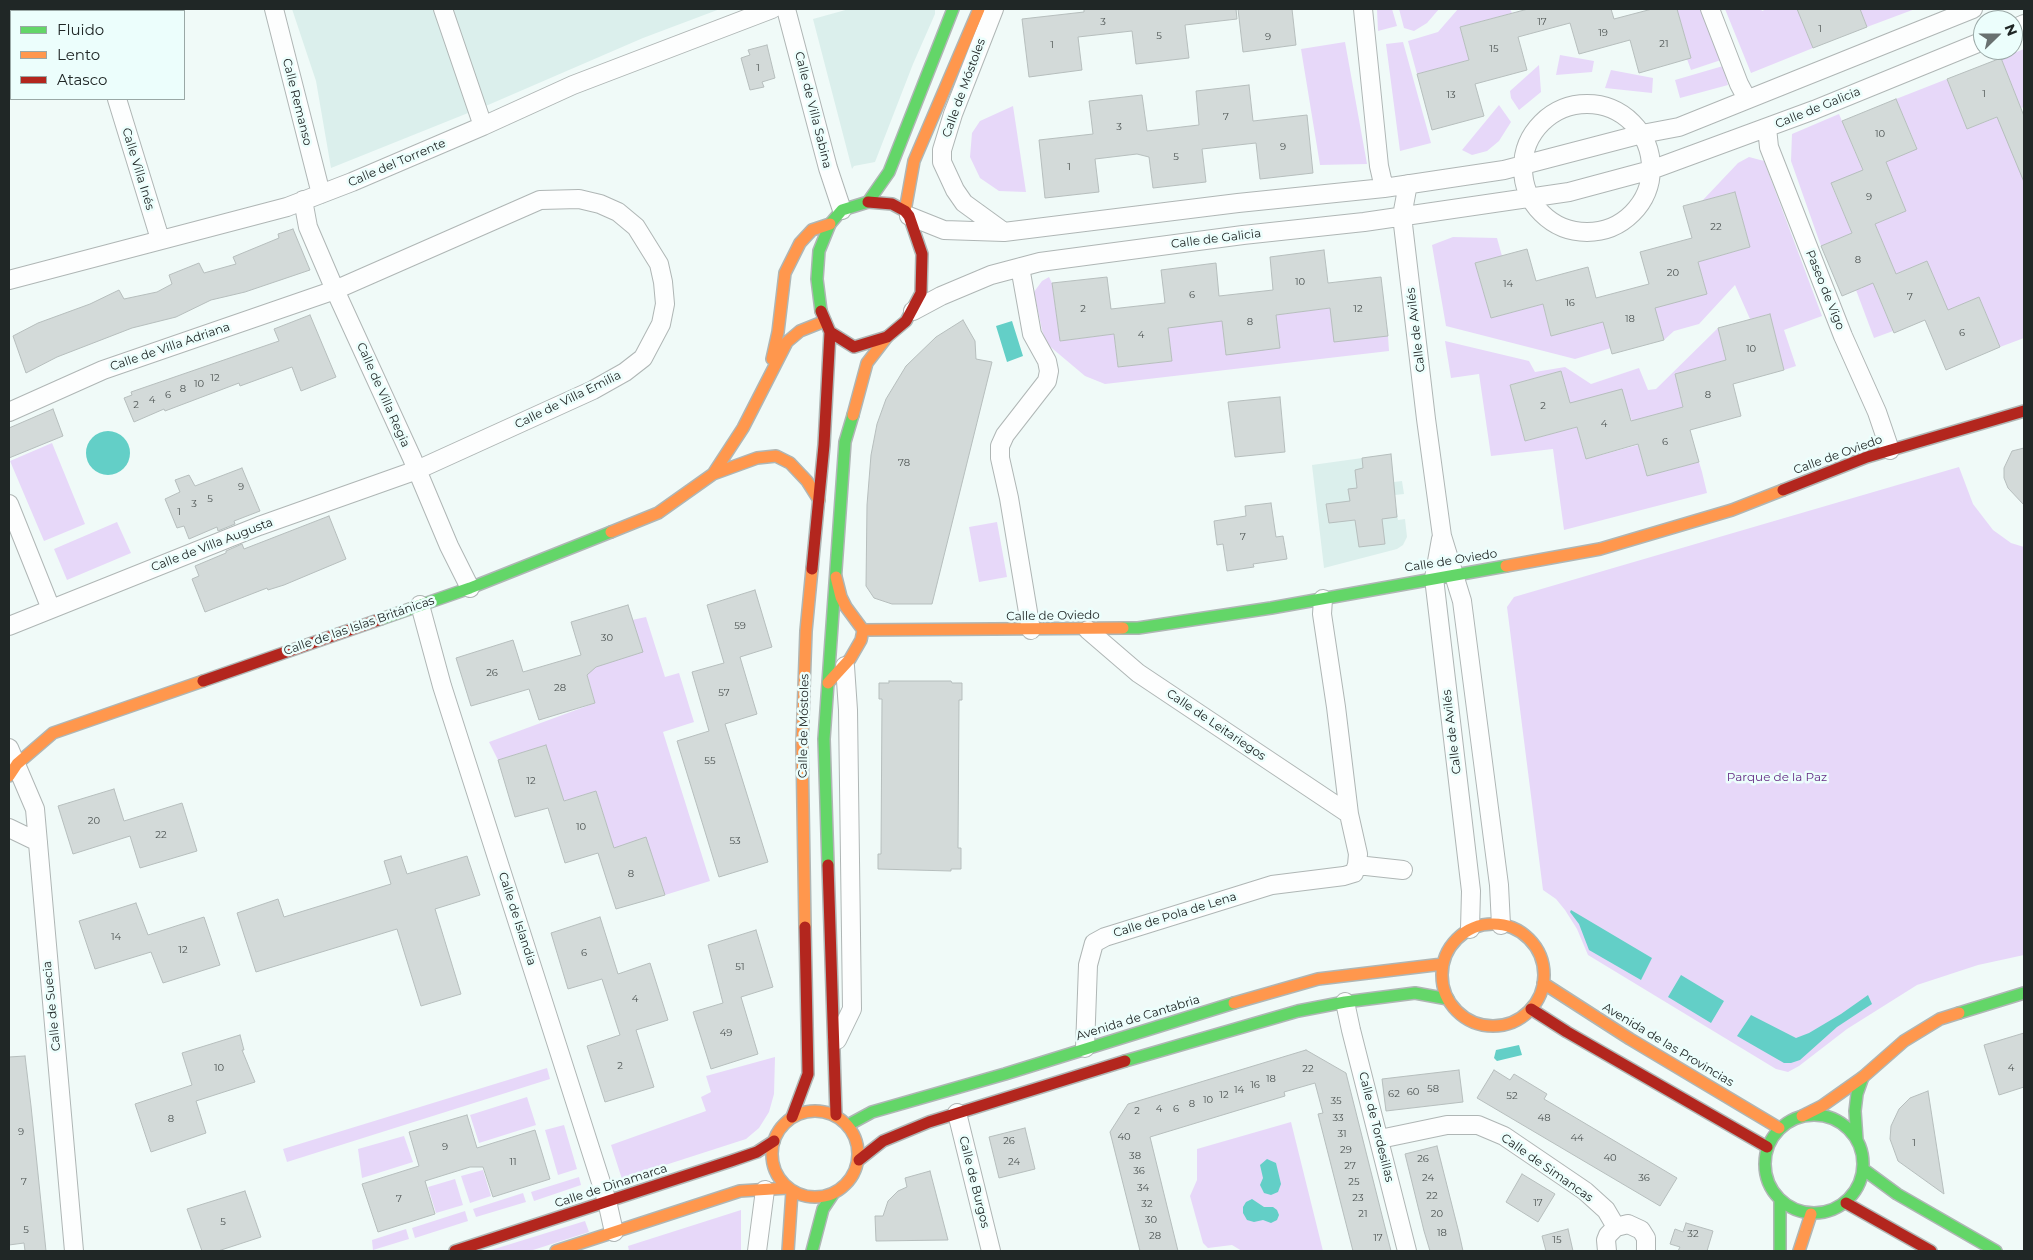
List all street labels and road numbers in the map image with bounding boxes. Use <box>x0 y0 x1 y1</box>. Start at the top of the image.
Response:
street label: Calle de Móstoles <box>939 37 989 139</box>
street label: Calle de Villa Sabina <box>792 50 834 170</box>
street label: Calle Remanso <box>279 57 315 147</box>
street label: Calle de Galicia <box>1773 84 1863 132</box>
street label: Calle Villa Inés <box>119 126 157 212</box>
street label: Calle del Torrente <box>346 136 448 190</box>
street label: Calle de Galicia <box>1170 226 1262 252</box>
street label: Paseo de Vigo <box>1802 248 1848 332</box>
street label: Calle de Avilés <box>1404 287 1428 373</box>
street label: Calle de Villa Adriana <box>108 320 232 374</box>
street label: Calle de Villa Regia <box>353 340 413 450</box>
street label: Calle de Villa Emilia <box>513 368 623 432</box>
street label: Calle de Oviedo <box>1792 432 1884 478</box>
street label: Calle de Villa Augusta <box>149 515 275 575</box>
street label: Calle de Oviedo <box>1404 547 1498 575</box>
street label: Calle de las Islas Británicas <box>282 593 436 659</box>
street label: Calle de Oviedo <box>1006 608 1100 624</box>
street label: Calle de Móstoles <box>796 674 812 778</box>
street label: Calle de Leitariegos <box>1164 686 1268 764</box>
street label: Calle de Avilés <box>1440 689 1464 775</box>
street label: Calle de Islandia <box>495 871 539 967</box>
street label: Calle de Pola de Lena <box>1112 889 1238 941</box>
street label: Calle de Suecia <box>40 960 64 1052</box>
street label: Avenida de Cantabria <box>1074 992 1202 1044</box>
street label: Avenida de las Provincias <box>1600 1000 1736 1090</box>
street label: Calle de Tordesillas <box>1355 1070 1397 1184</box>
street label: Calle de Simancas <box>1498 1131 1596 1205</box>
street label: Calle de Burgos <box>956 1135 992 1229</box>
street label: Calle de Dinamarca <box>553 1161 669 1211</box>

